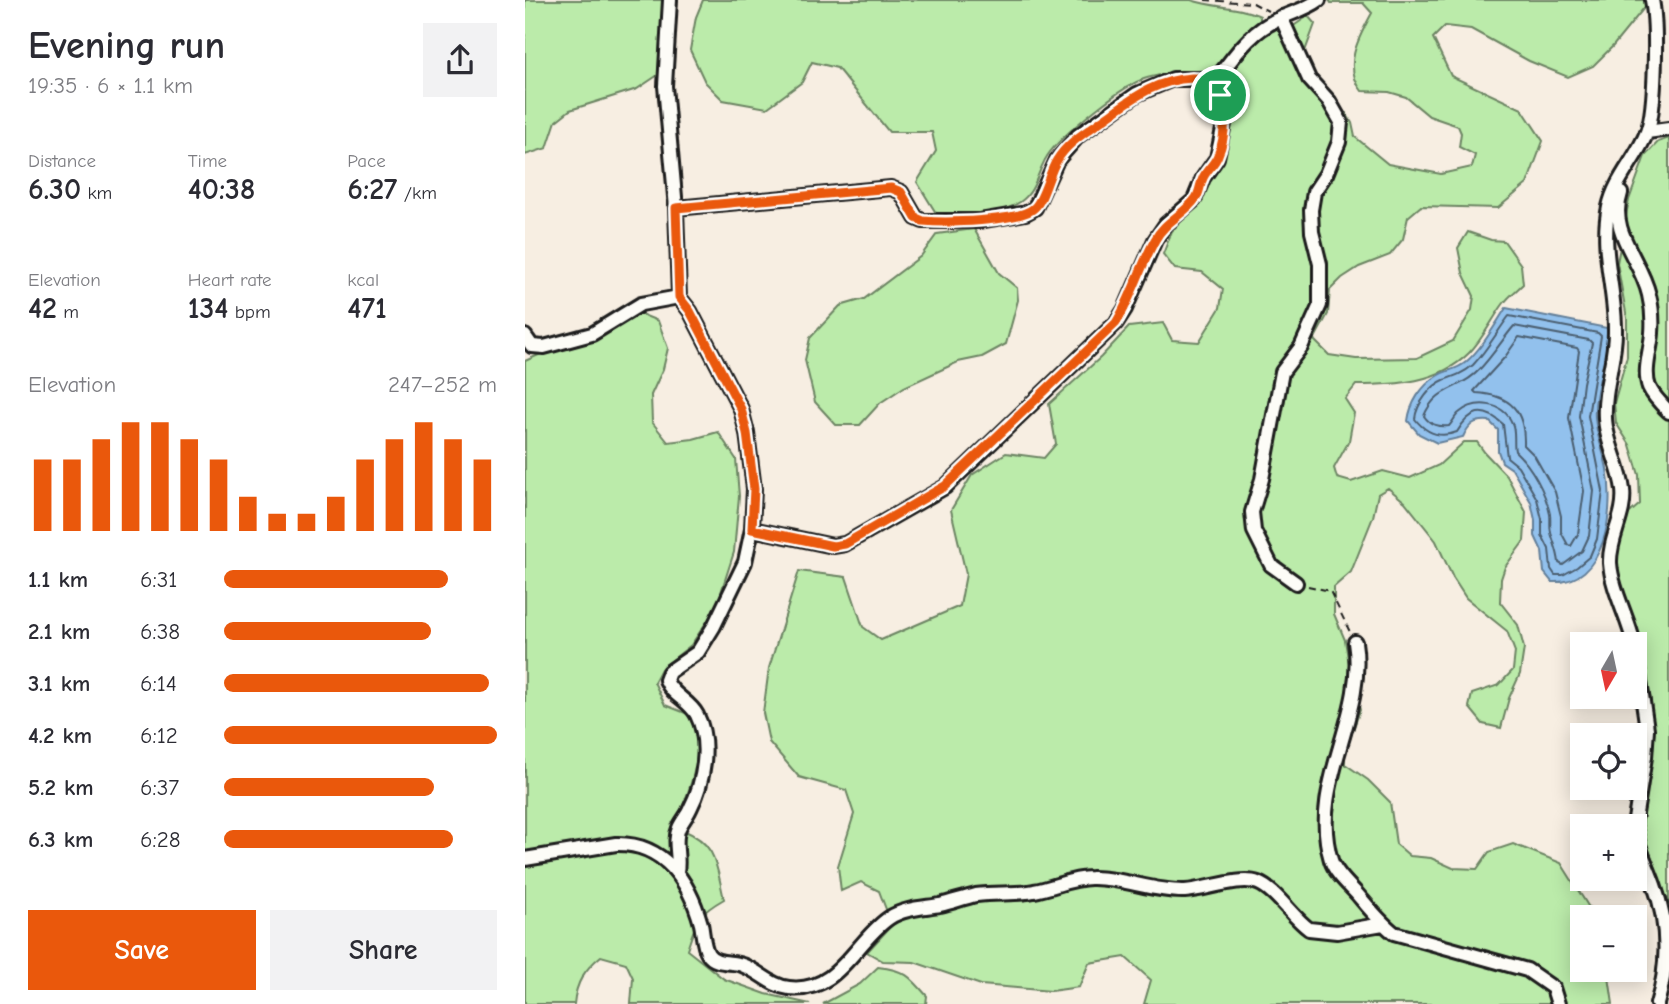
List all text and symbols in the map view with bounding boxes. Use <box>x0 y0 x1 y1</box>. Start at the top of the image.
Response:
button: share <box>423 23 497 97</box>
text: Evening run <box>28 24 225 68</box>
pin <box>1190 65 1250 125</box>
text: 19:35 · 6 × 1.1 km <box>28 72 193 99</box>
icon: arrive <box>1201 76 1239 114</box>
text: Distance <box>28 150 96 172</box>
text: Time <box>188 150 227 172</box>
text: Pace <box>347 150 386 172</box>
text: 6.30 <box>28 172 81 207</box>
text: 40:38 <box>188 172 255 207</box>
text: 6:27 <box>347 172 397 207</box>
text: km <box>81 182 112 204</box>
text: /km <box>397 182 437 204</box>
text: Elevation <box>28 269 101 291</box>
text: Heart rate <box>188 269 271 291</box>
text: kcal <box>347 269 379 291</box>
text: 42 <box>28 291 57 326</box>
text: 134 <box>188 291 228 326</box>
text: 471 <box>347 291 387 326</box>
text: m <box>57 301 79 323</box>
text: bpm <box>228 301 271 323</box>
text: Elevation <box>28 371 116 398</box>
text: 247–252 m <box>388 371 497 398</box>
text: 1.1 km <box>28 566 88 593</box>
text: 6:31 <box>140 566 177 593</box>
text: 2.1 km <box>28 618 90 645</box>
text: 6:38 <box>140 618 180 645</box>
north arrow <box>1570 632 1647 709</box>
map controls <box>1570 632 1647 982</box>
text: 3.1 km <box>28 670 90 697</box>
text: 6:14 <box>140 670 177 697</box>
text: 4.2 km <box>28 722 92 749</box>
text: 6:12 <box>140 722 178 749</box>
button: locate <box>1570 723 1647 800</box>
text: 5.2 km <box>28 774 94 801</box>
text: 6:37 <box>140 774 179 801</box>
button: + <box>1570 814 1647 891</box>
text: 6.3 km <box>28 826 93 853</box>
text: 6:28 <box>140 826 181 853</box>
button: − <box>1570 905 1647 982</box>
button: Save <box>28 910 256 990</box>
button: Share <box>270 910 497 990</box>

